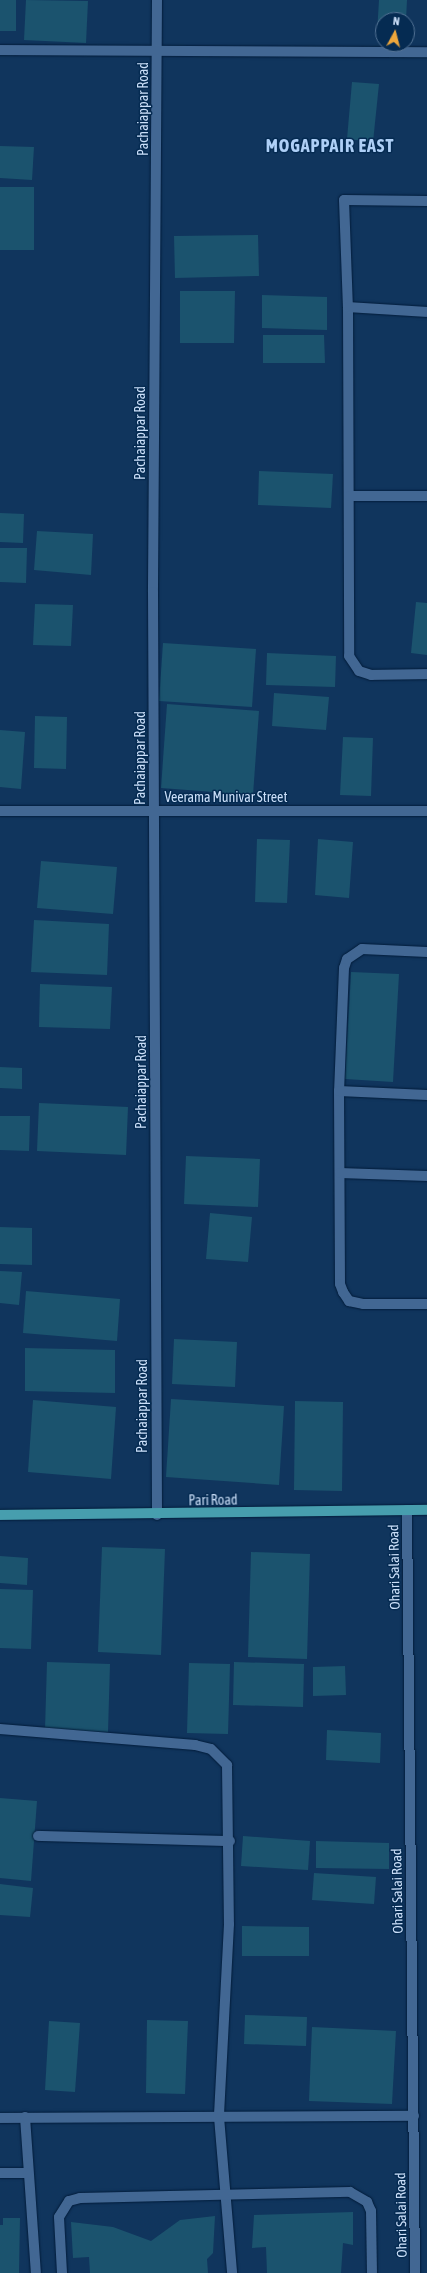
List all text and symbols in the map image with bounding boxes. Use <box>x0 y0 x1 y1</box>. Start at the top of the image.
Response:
north arrow <box>375 12 415 52</box>
text: N <box>392 15 400 27</box>
street label: Pachaiappar Road <box>135 62 151 156</box>
district label: MOGAPPAIR EAST <box>266 135 394 157</box>
street label: Pachaiappar Road <box>132 386 148 480</box>
street label: Pachaiappar Road <box>132 711 148 805</box>
street label: Veerama Munivar Street <box>164 789 288 805</box>
street label: Pachaiappar Road <box>133 1035 149 1129</box>
street label: Pachaiappar Road <box>134 1359 150 1453</box>
street label: Pari Road <box>188 1491 238 1509</box>
street label: Ohari Salai Road <box>385 1524 403 1610</box>
street label: Ohari Salai Road <box>388 1848 406 1934</box>
street label: Ohari Salai Road <box>392 2172 410 2258</box>

